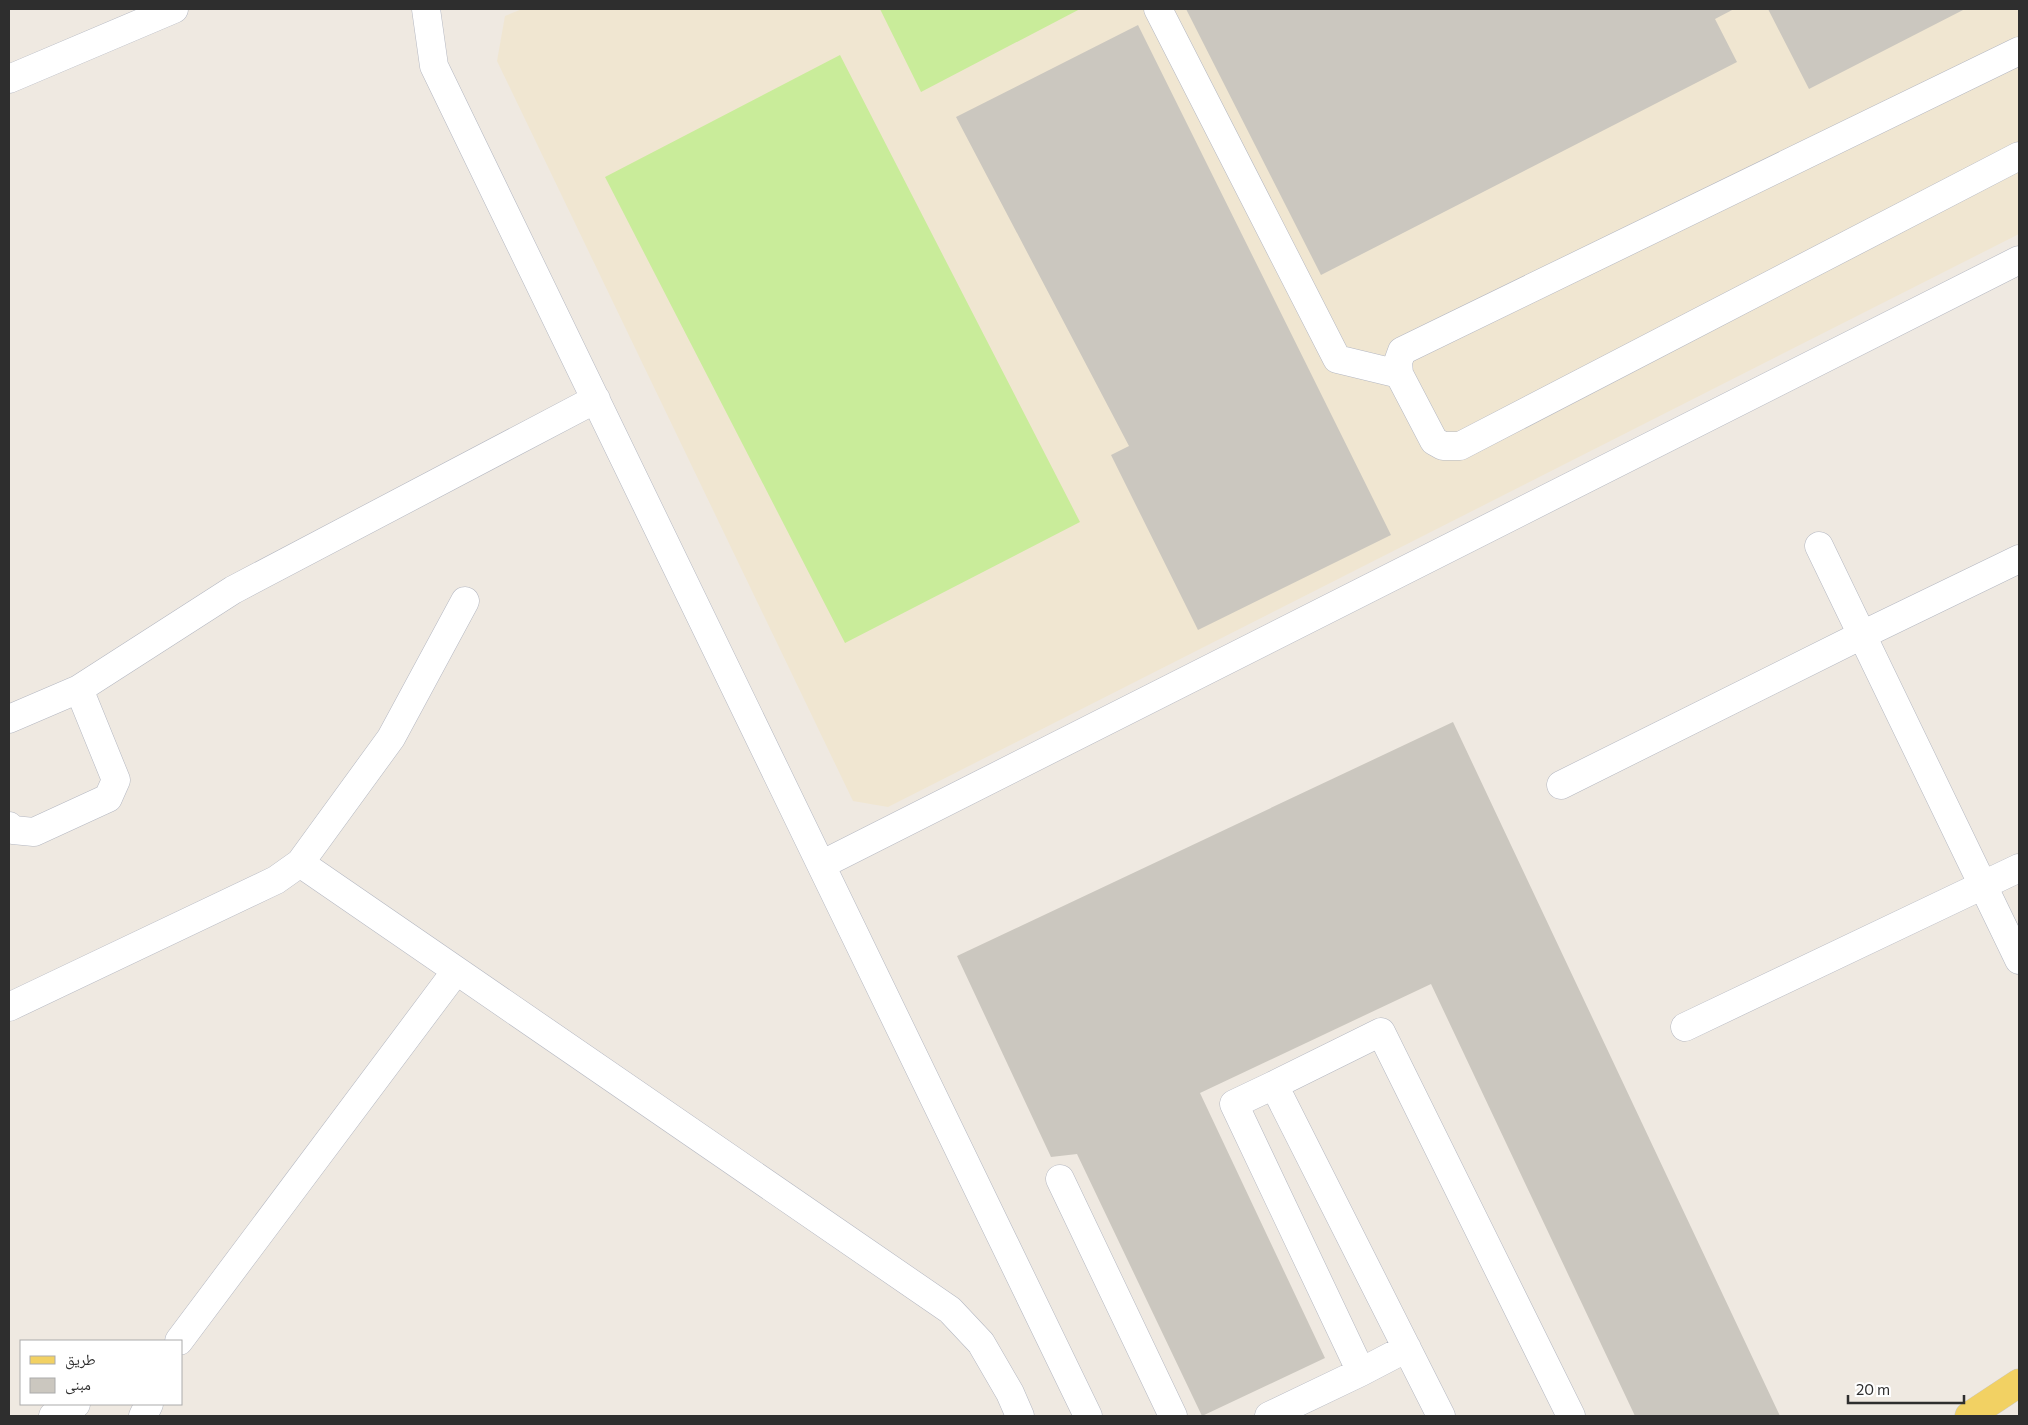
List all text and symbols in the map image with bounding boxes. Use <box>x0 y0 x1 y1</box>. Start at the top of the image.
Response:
legend <box>20 1340 182 1405</box>
text: طريق <box>65 1350 96 1370</box>
scale bar <box>1848 1372 1964 1404</box>
text: مبنى <box>65 1375 91 1395</box>
text: 20 m <box>1856 1380 1890 1398</box>

